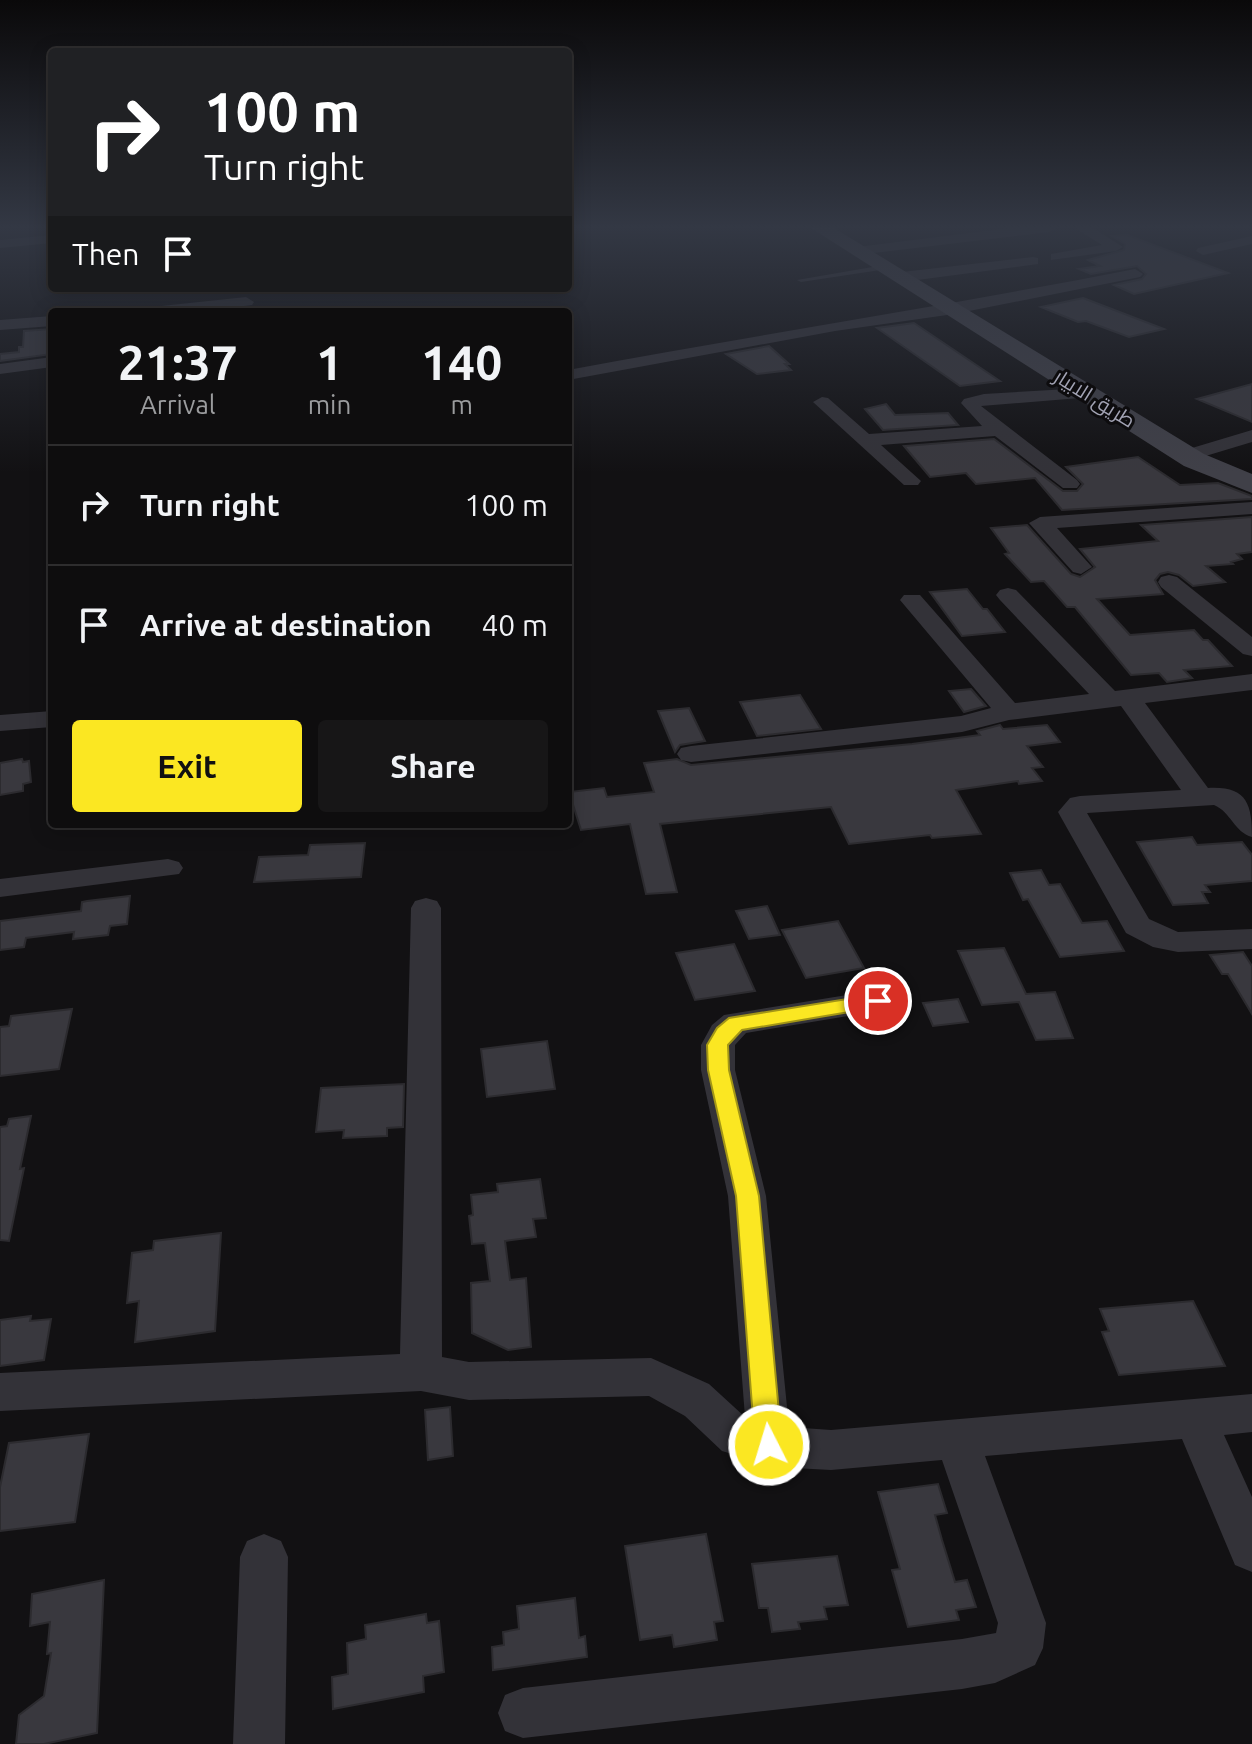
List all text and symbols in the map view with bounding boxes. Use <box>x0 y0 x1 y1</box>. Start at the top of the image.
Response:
icon: right <box>72 80 176 184</box>
text: 100 m <box>204 80 360 143</box>
text: Turn right <box>204 146 364 187</box>
icon: arrive <box>156 232 200 276</box>
text: Then <box>72 237 140 271</box>
text: 21:37 <box>118 335 238 389</box>
text: 1 <box>316 335 343 389</box>
text: 140 <box>421 335 502 389</box>
street label: طريق الابيار <box>1048 364 1140 434</box>
text: Arrival <box>140 390 216 419</box>
text: min <box>308 390 351 419</box>
text: m <box>450 390 473 419</box>
icon: right <box>72 483 116 527</box>
text: Turn right <box>140 488 280 522</box>
text: 100 m <box>464 488 548 522</box>
icon: arrive <box>72 603 116 647</box>
text: Arrive at destination <box>140 608 432 642</box>
text: 40 m <box>481 608 548 642</box>
button: Exit <box>72 720 302 812</box>
button: Share <box>318 720 548 812</box>
pin <box>844 967 912 1035</box>
icon: arrive <box>856 979 900 1023</box>
position arrow <box>727 1403 811 1487</box>

